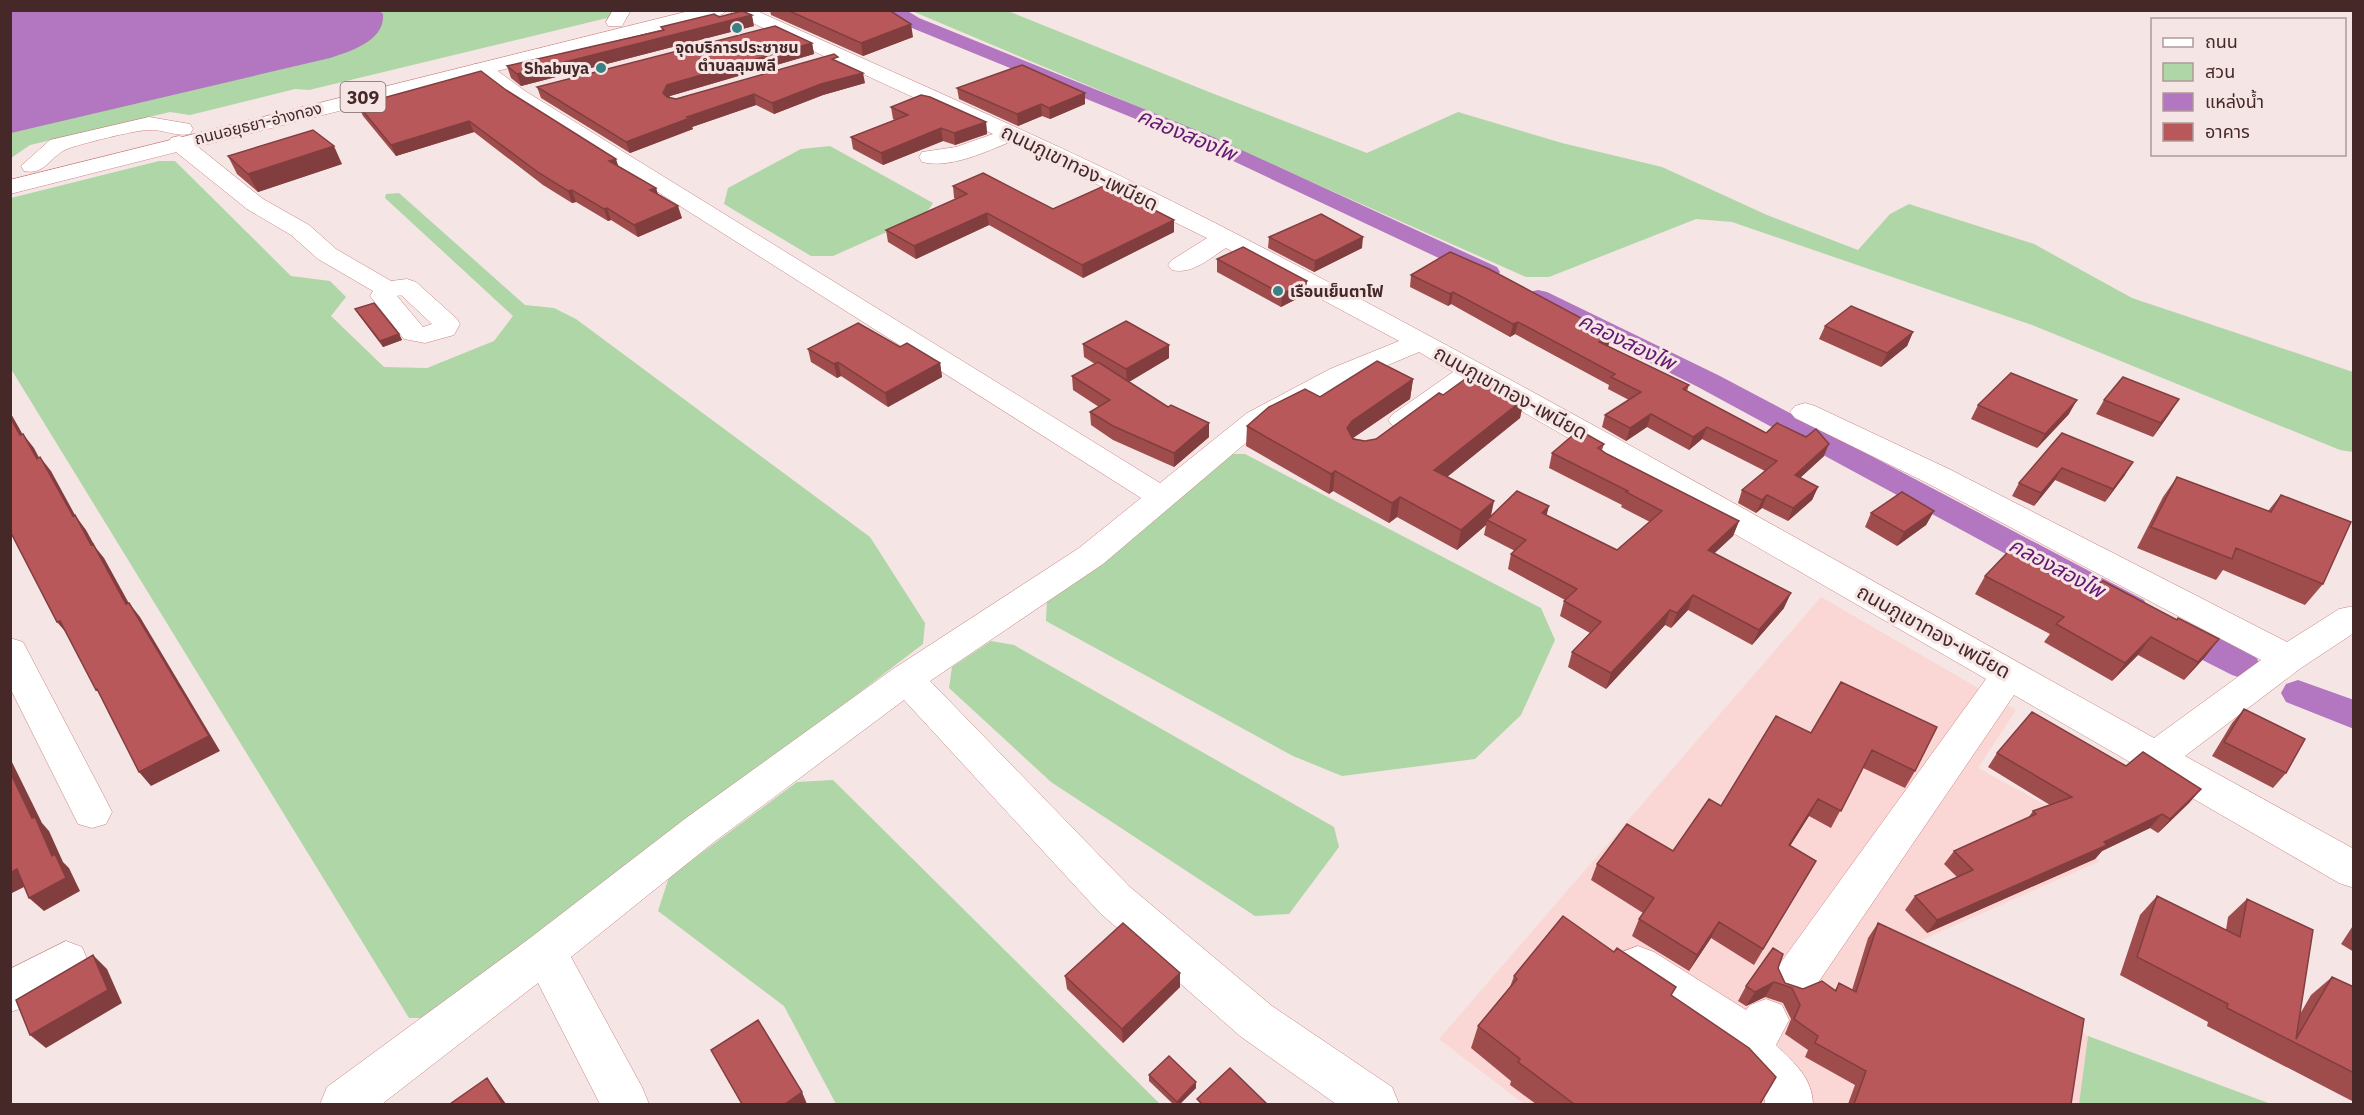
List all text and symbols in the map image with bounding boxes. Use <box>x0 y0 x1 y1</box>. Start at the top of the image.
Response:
legend <box>2151 18 2346 156</box>
marker: จุดบริการประชาชน ตำบลลุมพลี <box>730 21 744 35</box>
text: ถนน <box>2205 30 2238 53</box>
place label: จุดบริการประชาชน ตำบลลุมพลี <box>675 37 799 75</box>
place label: Shabuya <box>524 58 589 78</box>
text: สวน <box>2205 60 2235 83</box>
marker: Shabuya <box>594 61 608 75</box>
road number: 309 <box>340 82 386 112</box>
text: แหล่งน้ำ <box>2205 89 2264 113</box>
street label: ถนนอยุธยา-อ่างทอง <box>192 97 324 149</box>
water label: คลองสองไพ <box>1134 101 1243 168</box>
street label: ถนนภูเขาทอง-เพนียด <box>997 117 1163 217</box>
text: อาคาร <box>2205 120 2250 143</box>
place label: เรือนเย็นตาโฟ <box>1290 281 1384 301</box>
marker: เรือนเย็นตาโฟ <box>1271 284 1285 298</box>
water label: คลองสองไพ <box>1574 306 1682 377</box>
street label: ถนนภูเขาทอง-เพนียด <box>1429 339 1593 445</box>
water label: คลองสองไพ <box>2004 530 2112 605</box>
street label: ถนนภูเขาทอง-เพนียด <box>1852 578 2016 684</box>

